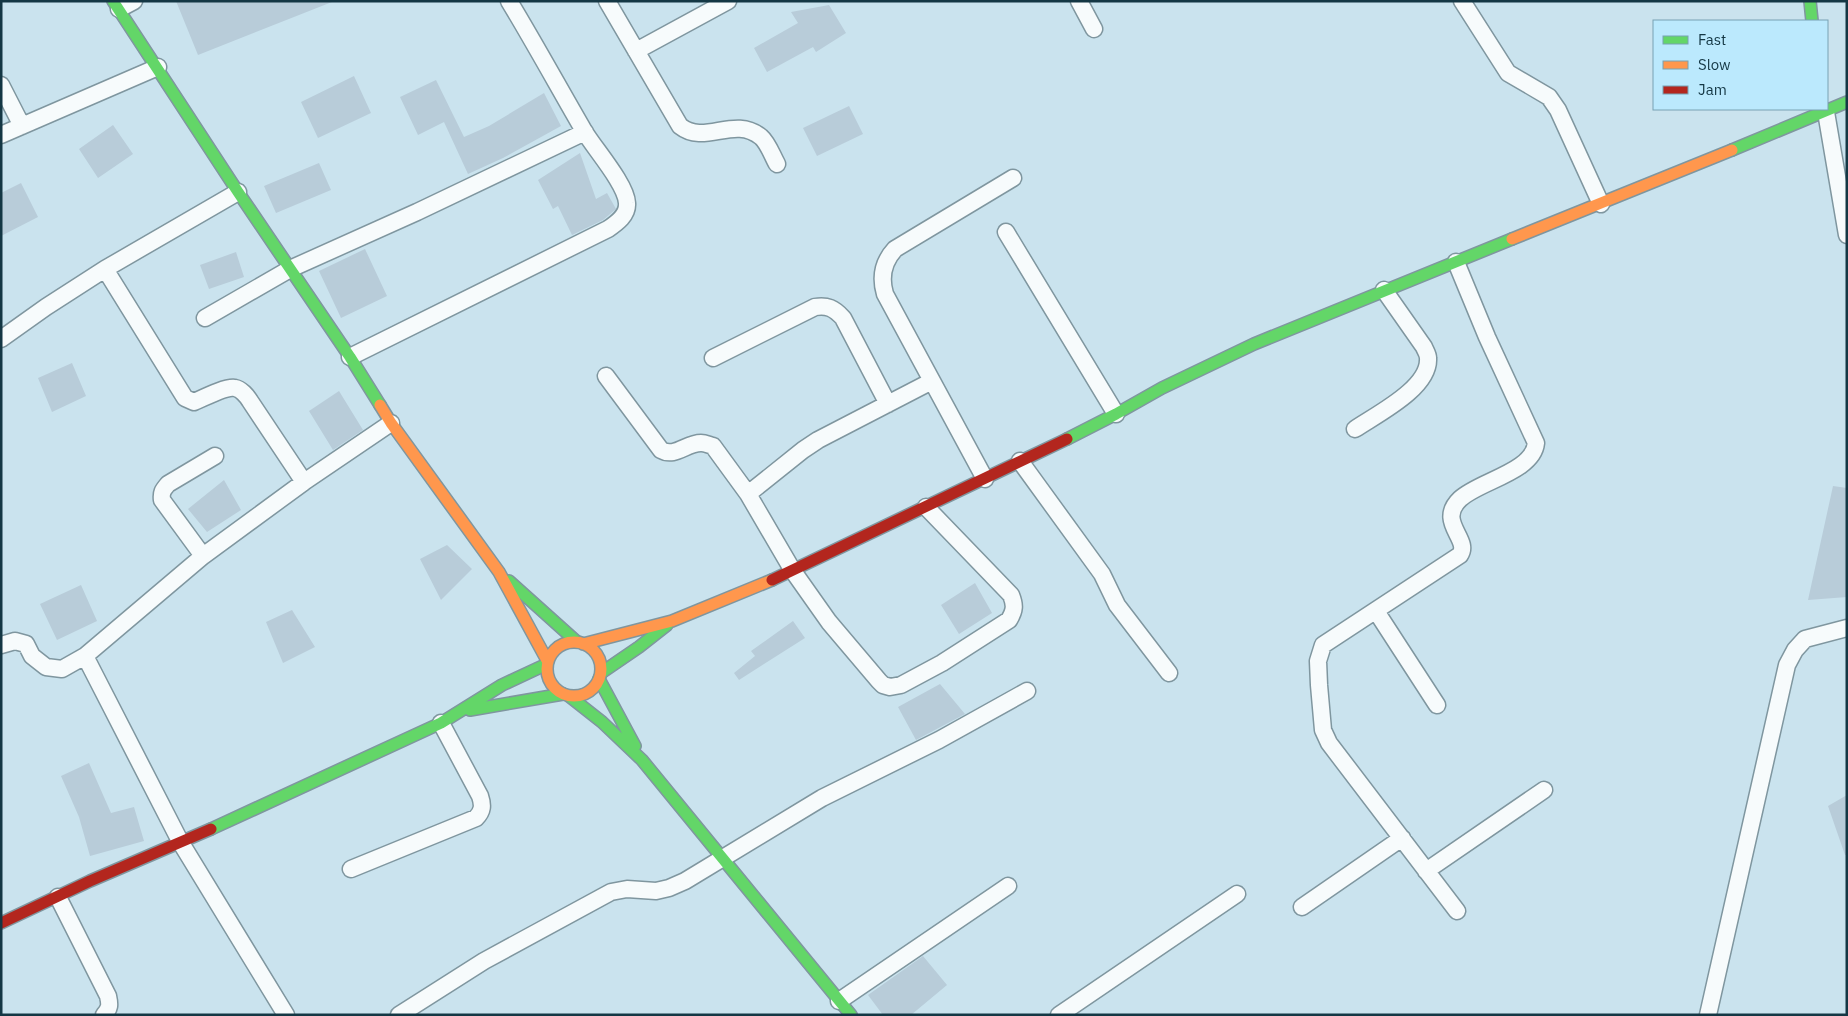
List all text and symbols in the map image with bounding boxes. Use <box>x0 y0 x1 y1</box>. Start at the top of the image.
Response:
legend <box>1653 20 1828 110</box>
text: Fast <box>1698 30 1726 49</box>
text: Slow <box>1698 55 1731 74</box>
text: Jam <box>1698 80 1727 99</box>

